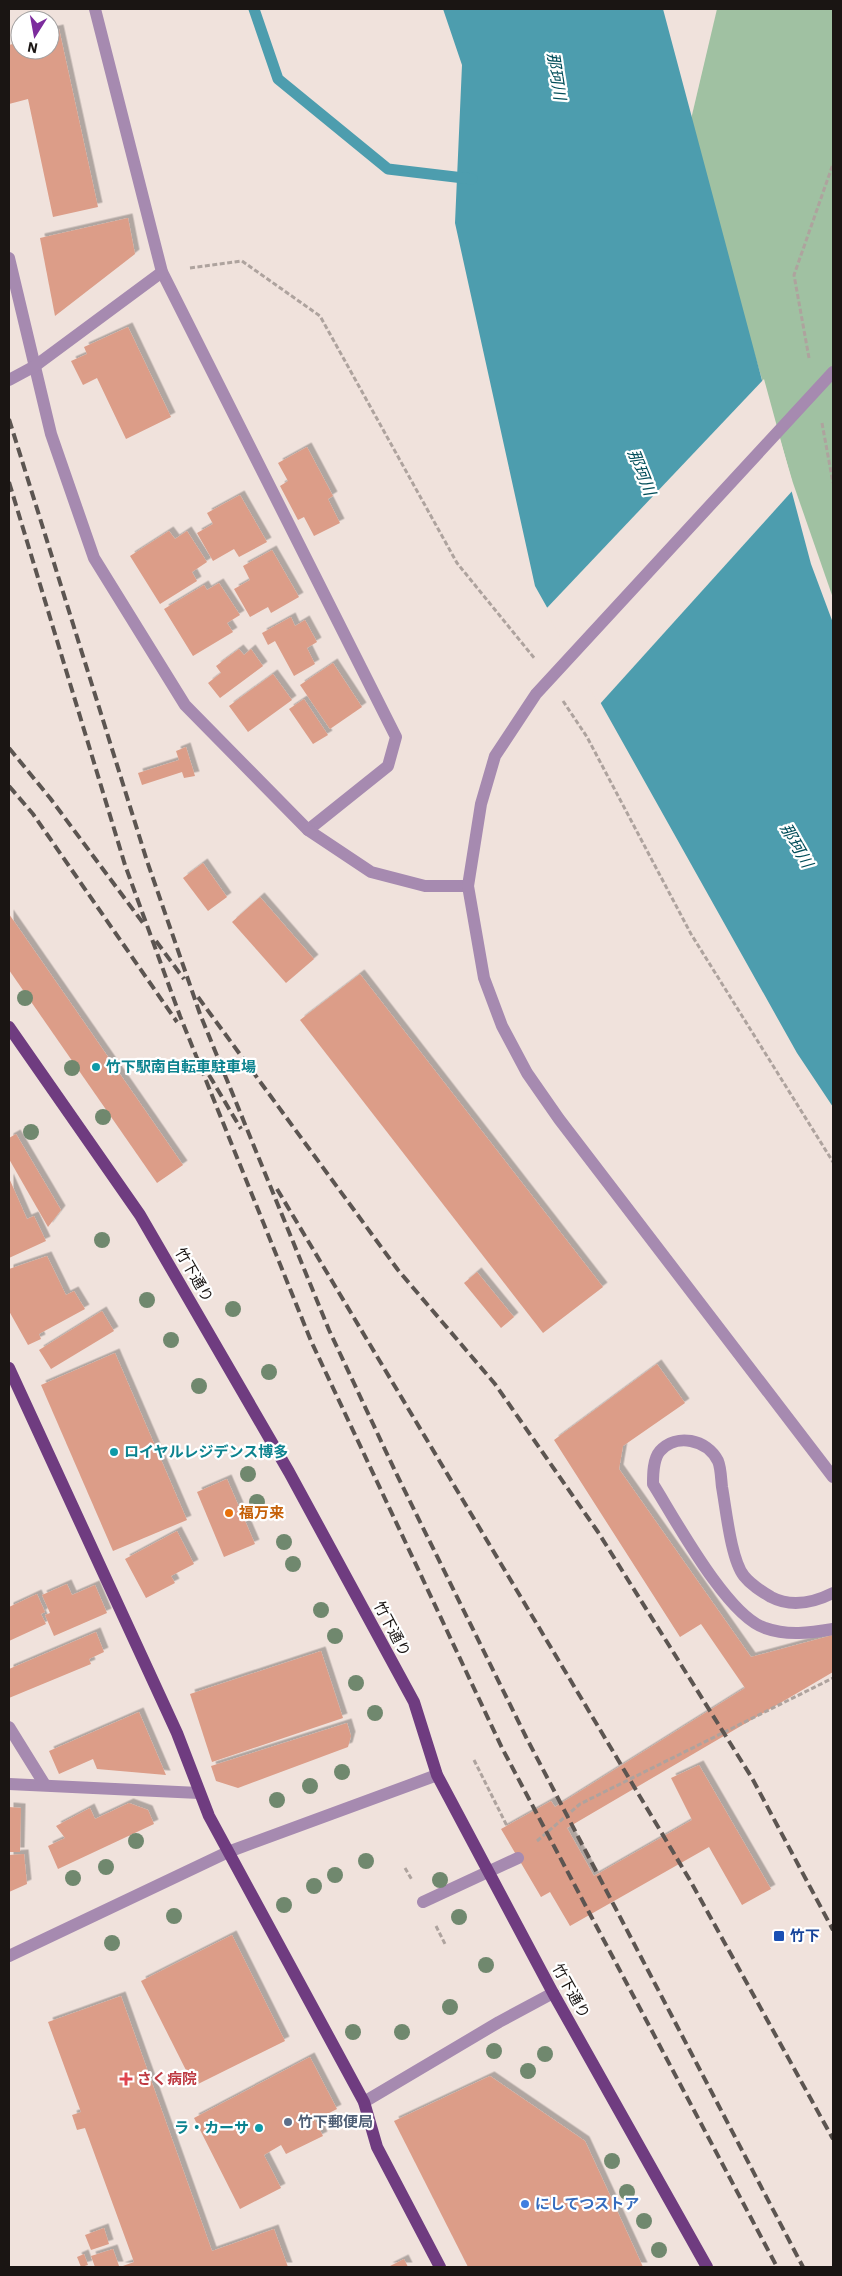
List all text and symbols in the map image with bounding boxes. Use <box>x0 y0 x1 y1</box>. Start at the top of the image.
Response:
north arrow <box>10 10 60 60</box>
text: N <box>26 38 39 58</box>
water label: 那珂川 <box>543 51 571 103</box>
water label: 那珂川 <box>624 446 661 500</box>
water label: 那珂川 <box>776 819 819 873</box>
place label: 竹下駅南自転車駐車場 <box>106 1057 256 1076</box>
marker: 竹下駅南自転車駐車場 <box>90 1061 102 1073</box>
street label: 竹下通り <box>171 1244 218 1305</box>
place label: ロイヤルレジデンス博多 <box>124 1442 288 1461</box>
marker: ロイヤルレジデンス博多 <box>108 1446 120 1458</box>
place label: 福万来 <box>238 1503 284 1522</box>
marker: 福万来 <box>223 1507 235 1519</box>
street label: 竹下通り <box>370 1598 415 1660</box>
place label: 竹下 <box>790 1926 820 1945</box>
marker: 竹下 <box>772 1929 786 1943</box>
street label: 竹下通り <box>549 1960 594 2022</box>
place label: さく病院 <box>137 2069 197 2088</box>
marker: さく病院 <box>119 2072 133 2086</box>
place label: 竹下郵便局 <box>298 2112 373 2131</box>
marker: 竹下郵便局 <box>282 2116 294 2128</box>
place label: ラ・カーサ <box>174 2118 249 2137</box>
marker: ラ・カーサ <box>253 2122 265 2134</box>
place label: にしてつストア <box>535 2194 639 2213</box>
marker: にしてつストア <box>519 2198 531 2210</box>

